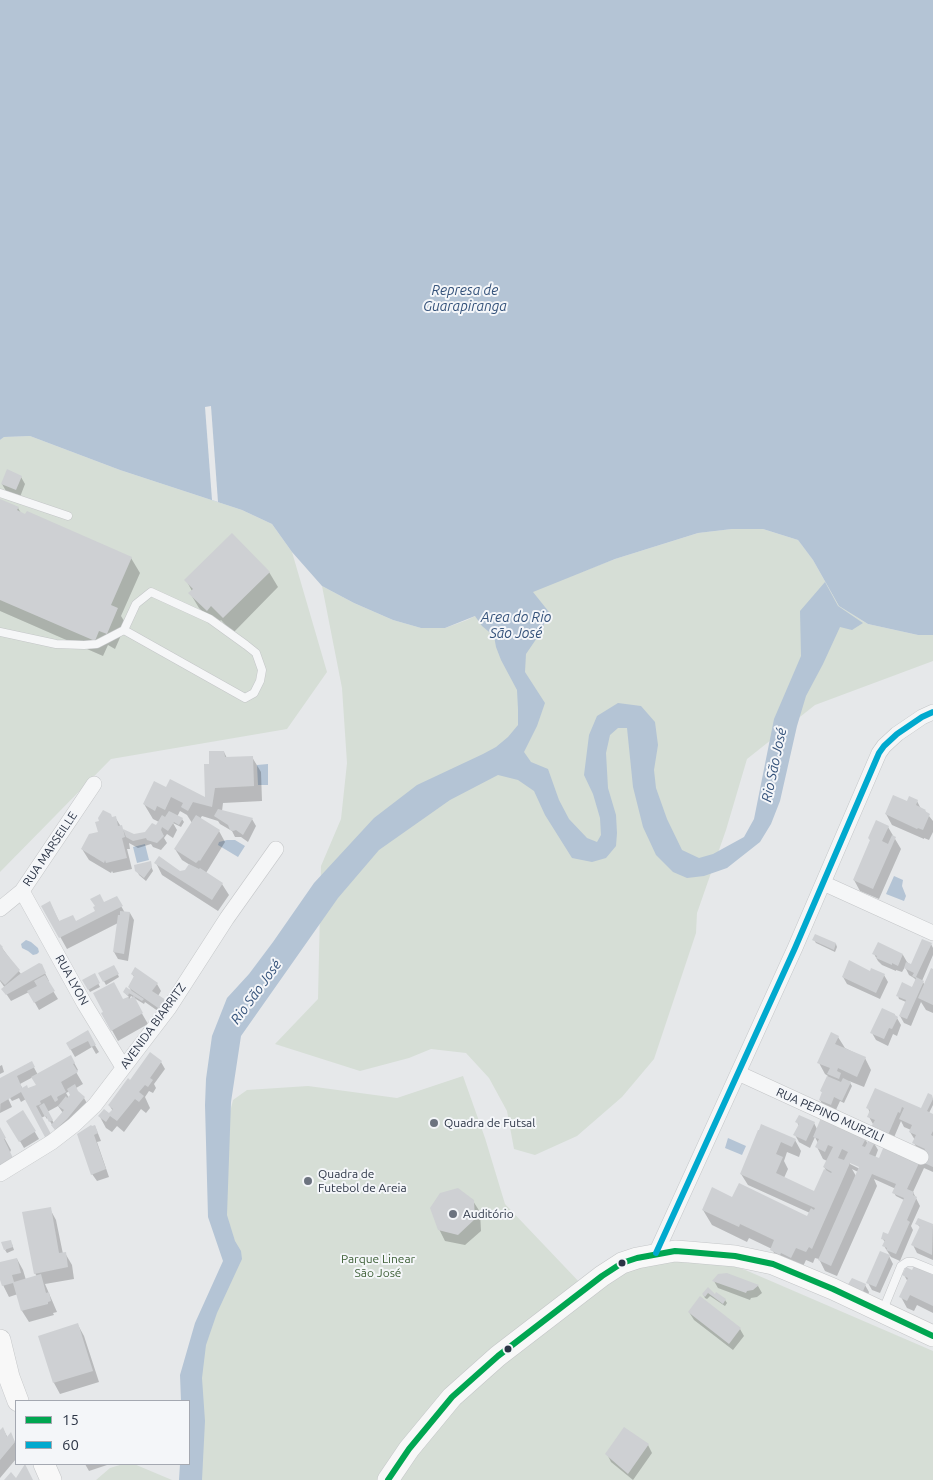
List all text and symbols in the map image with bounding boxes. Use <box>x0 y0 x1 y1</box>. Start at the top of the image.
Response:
water label: Represa de Guarapiranga <box>423 282 507 314</box>
water label: Area do Rio São José <box>481 609 551 642</box>
water label: Rio São José <box>758 726 790 804</box>
street label: RUA MARSEILLE <box>20 809 80 889</box>
street label: RUA LYON <box>52 952 92 1008</box>
water label: Rio São José <box>227 957 285 1027</box>
street label: AVENIDA BIARRITZ <box>117 980 189 1072</box>
street label: RUA PEPINO MURZILI <box>774 1085 886 1145</box>
place label: Quadra de Futsal <box>444 1116 535 1130</box>
marker: Quadra de Futsal <box>428 1117 440 1129</box>
place label: Quadra de Futebol de Areia <box>318 1167 407 1195</box>
marker: Quadra de Futebol de Areia <box>302 1175 314 1187</box>
place label: Auditório <box>463 1207 514 1221</box>
marker: Auditório <box>447 1208 459 1220</box>
park label: Parque Linear São José <box>341 1252 415 1280</box>
unlabelled marker <box>617 1258 627 1268</box>
unlabelled marker <box>503 1344 513 1354</box>
legend <box>15 1400 190 1465</box>
text: 15 <box>62 1411 79 1428</box>
text: 60 <box>62 1436 79 1453</box>

